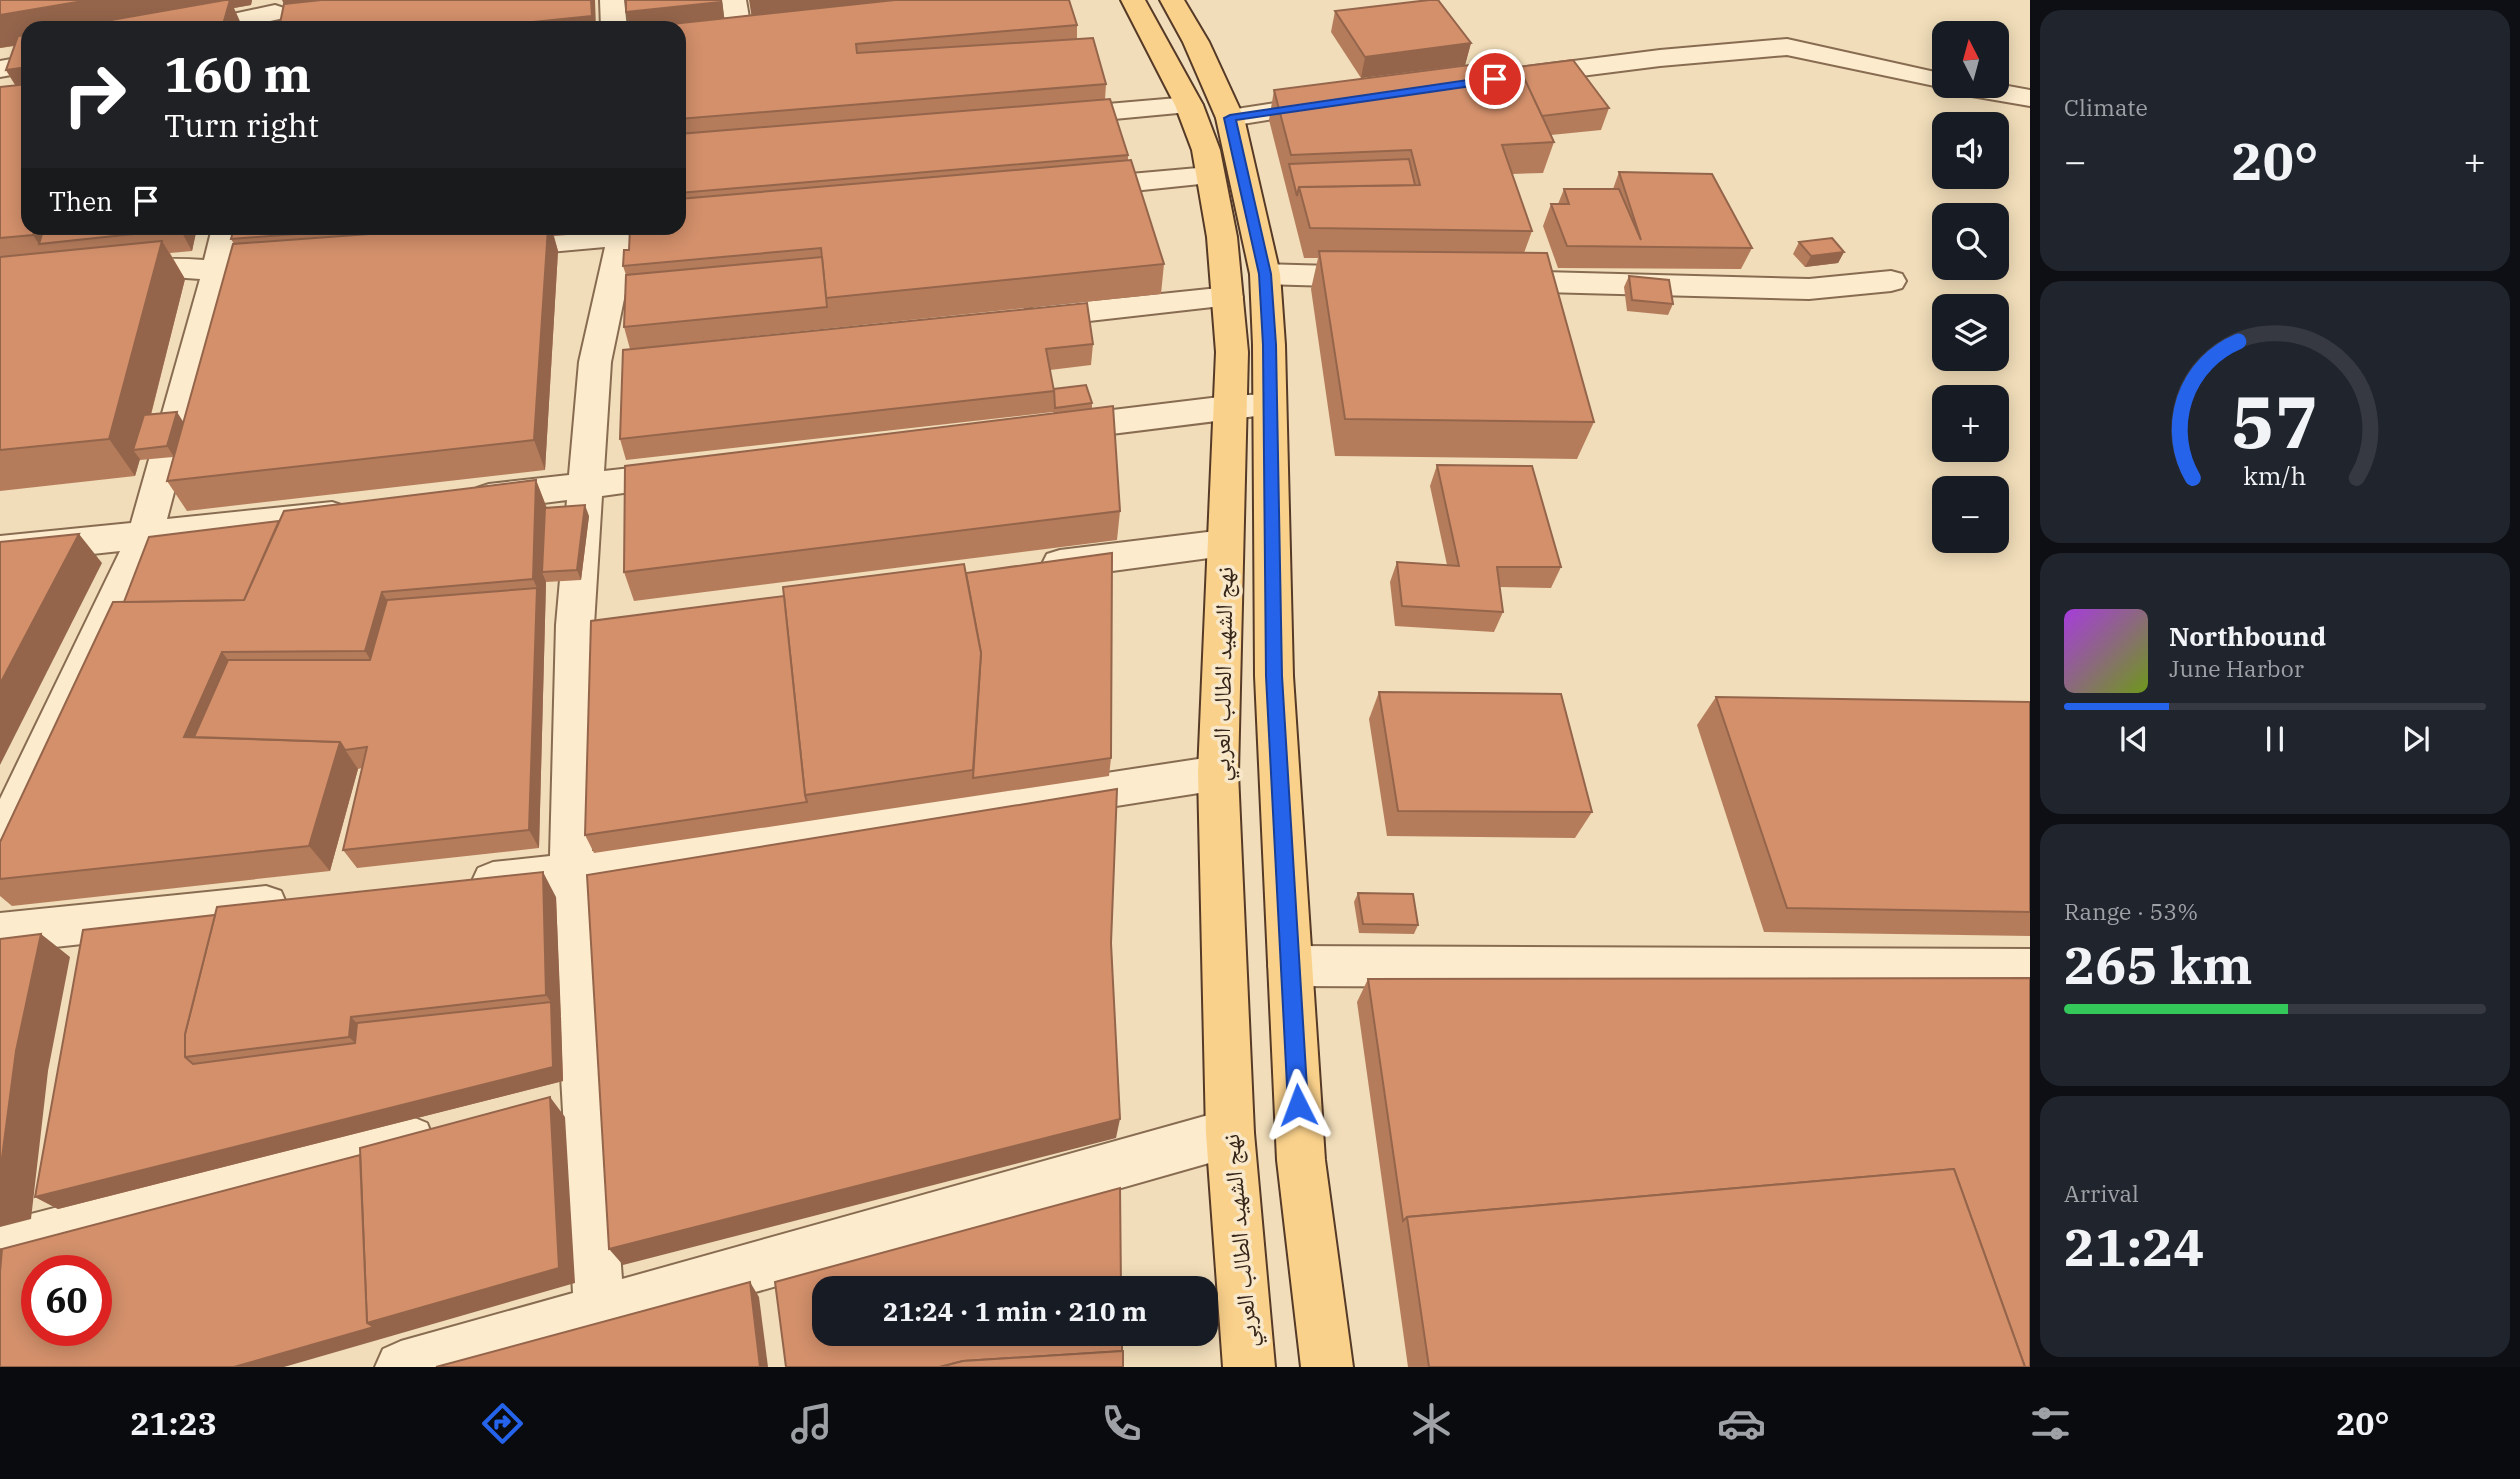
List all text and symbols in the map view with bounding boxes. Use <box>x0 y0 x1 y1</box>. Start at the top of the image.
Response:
north arrow <box>1932 21 2009 98</box>
map controls <box>1932 21 2009 553</box>
text: 160 m <box>164 42 311 105</box>
icon: right <box>49 49 140 140</box>
pin <box>1465 49 1525 109</box>
icon: arrive <box>1476 60 1514 98</box>
text: Climate <box>2064 92 2148 122</box>
text: Turn right <box>164 104 319 146</box>
button: sound <box>1932 112 2009 189</box>
text: 20° <box>2232 127 2318 194</box>
text: − <box>2064 136 2087 185</box>
text: + <box>2463 136 2486 185</box>
icon: arrive <box>127 182 165 220</box>
text: Then <box>49 184 113 218</box>
button: search <box>1932 203 2009 280</box>
button: layers <box>1932 294 2009 371</box>
text: 57 <box>2231 374 2319 469</box>
button: + <box>1932 385 2009 462</box>
text: km/h <box>2243 459 2307 492</box>
button: − <box>1932 476 2009 553</box>
street label: نهج الشهيد الطالب العربي <box>1204 566 1244 782</box>
text: Northbound <box>2169 619 2326 653</box>
text: June Harbor <box>2169 653 2304 683</box>
icon: previous <box>2115 720 2153 758</box>
icon: pause <box>2256 720 2294 758</box>
icon: next <box>2397 720 2435 758</box>
text: Range · 53% <box>2064 896 2198 926</box>
text: 265 km <box>2064 931 2253 998</box>
position arrow <box>1261 1068 1335 1142</box>
street label: نهج الشهيد الطالب العربي <box>1214 1132 1268 1349</box>
text: Arrival <box>2064 1178 2139 1208</box>
text: 21:24 <box>2064 1213 2205 1280</box>
speed limit sign: 60 <box>21 1255 112 1346</box>
text: 21:24 · 1 min · 210 m <box>883 1294 1147 1328</box>
icon: directions <box>478 1399 527 1448</box>
icon: music <box>787 1399 836 1448</box>
icon: phone <box>1097 1399 1146 1448</box>
icon: climate <box>1407 1399 1456 1448</box>
icon: car <box>1717 1399 1766 1448</box>
icon: filters <box>2026 1399 2075 1448</box>
text: 21:23 <box>130 1402 217 1444</box>
text: 20° <box>2336 1402 2390 1444</box>

